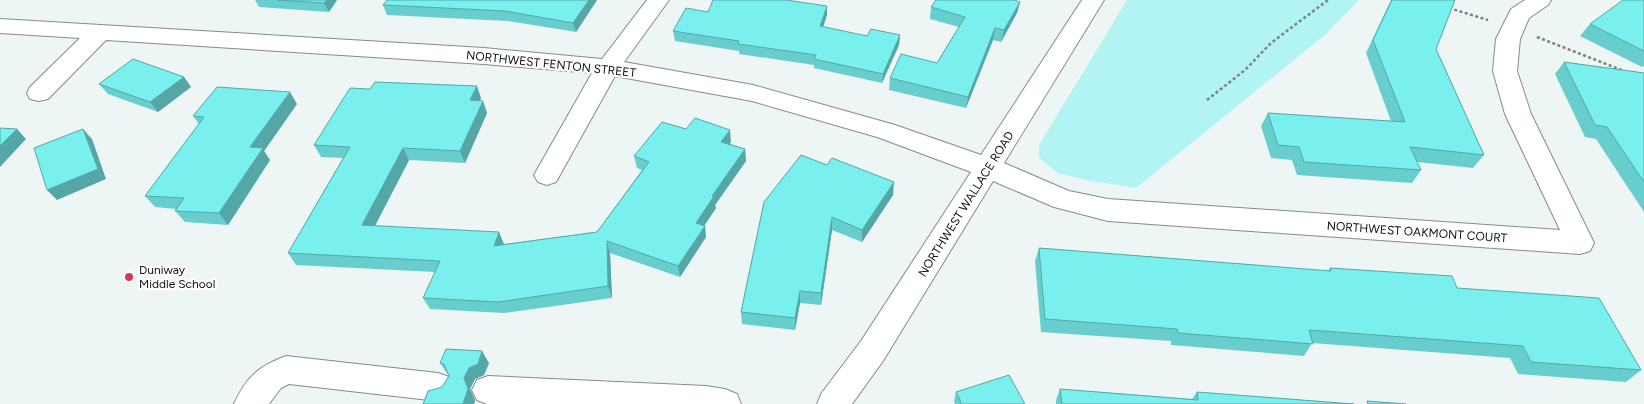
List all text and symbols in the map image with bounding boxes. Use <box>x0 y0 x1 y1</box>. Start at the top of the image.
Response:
street label: NORTHWEST FENTON STREET <box>465 48 637 80</box>
street label: NORTHWEST WALLACE ROAD <box>915 129 1017 279</box>
street label: NORTHWEST OAKMONT COURT <box>1326 219 1508 245</box>
place label: Duniway Middle School <box>139 263 215 291</box>
marker: Duniway Middle School <box>123 271 135 283</box>

